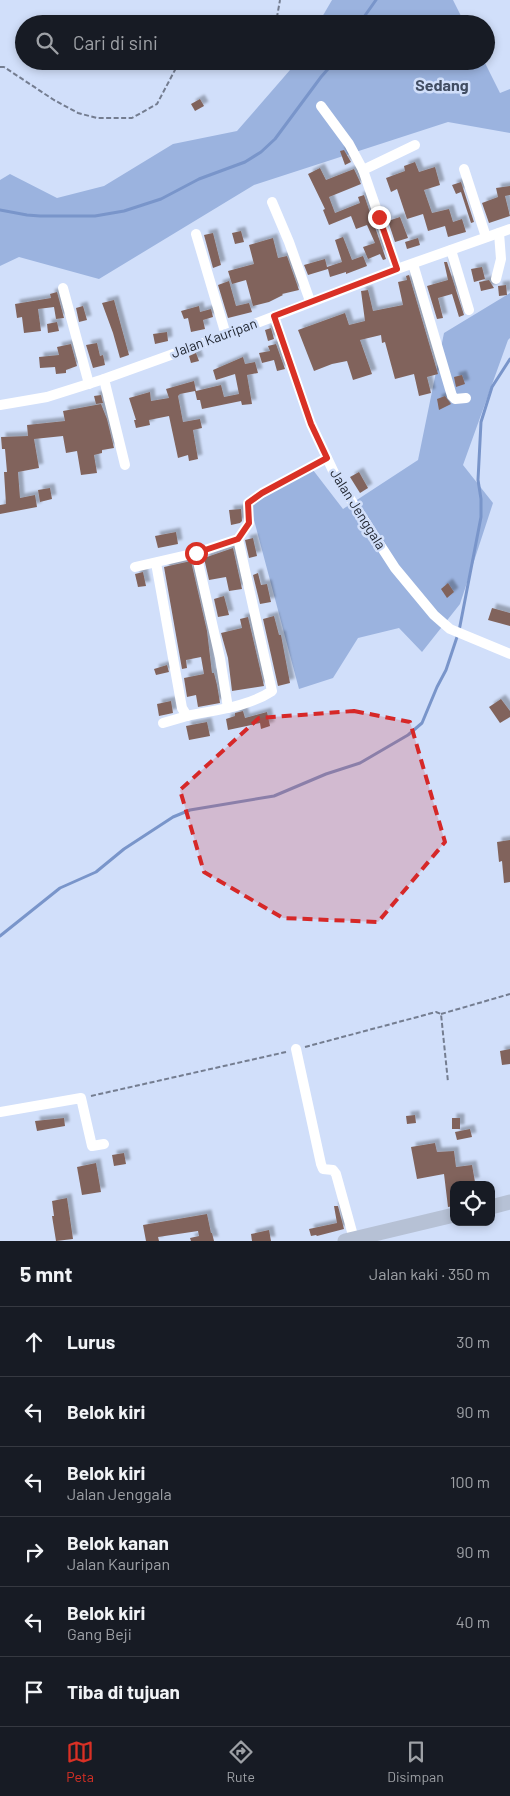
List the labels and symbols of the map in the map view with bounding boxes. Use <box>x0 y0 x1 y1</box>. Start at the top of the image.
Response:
district label: Sedang <box>415 75 469 94</box>
route end <box>368 206 391 229</box>
street label: Jalan Kauripan <box>169 314 259 361</box>
street label: Jalan Jenggala <box>327 465 390 552</box>
route start <box>185 542 208 565</box>

